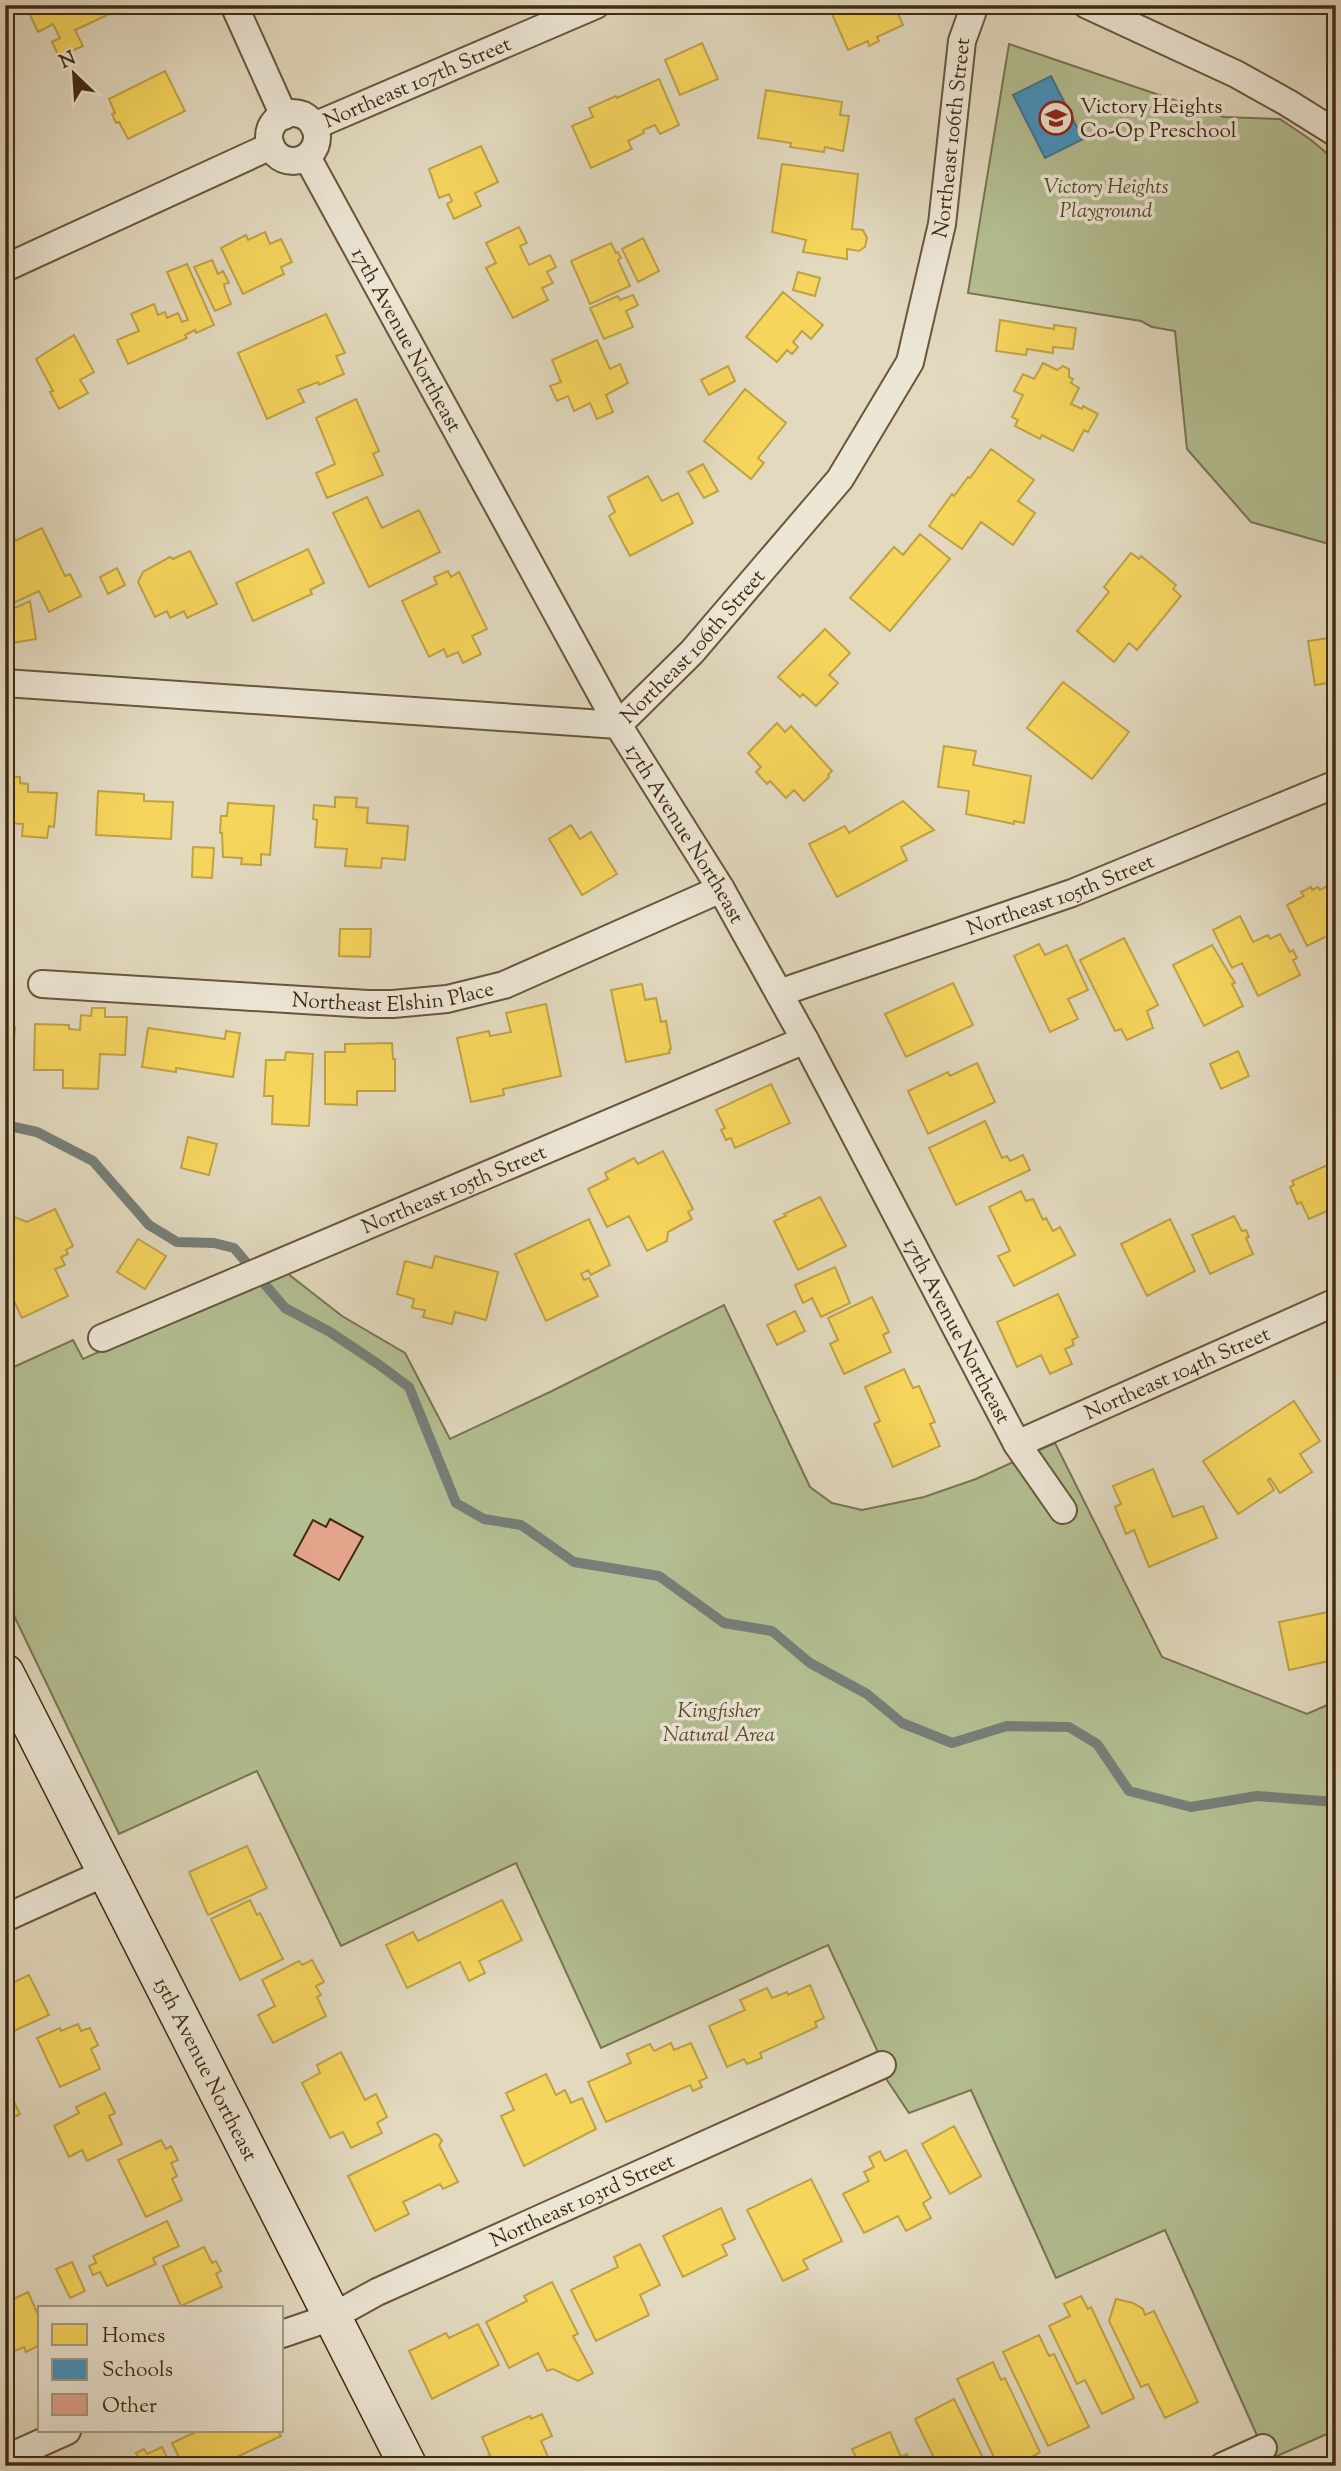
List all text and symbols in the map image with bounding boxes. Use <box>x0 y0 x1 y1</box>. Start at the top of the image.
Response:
street label: Northeast 107th Street <box>319 30 516 137</box>
street label: Northeast 106th Street <box>926 36 979 241</box>
north arrow <box>38 38 108 108</box>
text: N <box>55 45 80 76</box>
place label: Victory Heights Co-Op Preschool <box>1080 93 1237 147</box>
school or university icon: Victory Heights Co-Op Preschool <box>1037 99 1075 137</box>
park label: Victory Heights Playground <box>1043 173 1169 227</box>
street label: 17th Avenue Northeast <box>342 243 468 438</box>
street label: Northeast 106th Street <box>615 564 773 732</box>
street label: 17th Avenue Northeast <box>616 739 750 930</box>
street label: Northeast 105th Street <box>963 848 1159 945</box>
street label: Northeast Elshin Place <box>291 975 497 1021</box>
street label: Northeast 105th Street <box>357 1138 552 1243</box>
street label: 17th Avenue Northeast <box>894 1233 1017 1430</box>
street label: Northeast 104th Street <box>1080 1320 1275 1429</box>
park label: Kingfisher Natural Area <box>663 1697 775 1751</box>
street label: 15th Avenue Northeast <box>145 1972 264 2167</box>
street label: Northeast 103rd Street <box>486 2147 680 2256</box>
legend <box>38 2306 284 2432</box>
text: Homes <box>102 2322 165 2352</box>
text: Schools <box>102 2356 173 2386</box>
text: Other <box>102 2392 157 2422</box>

